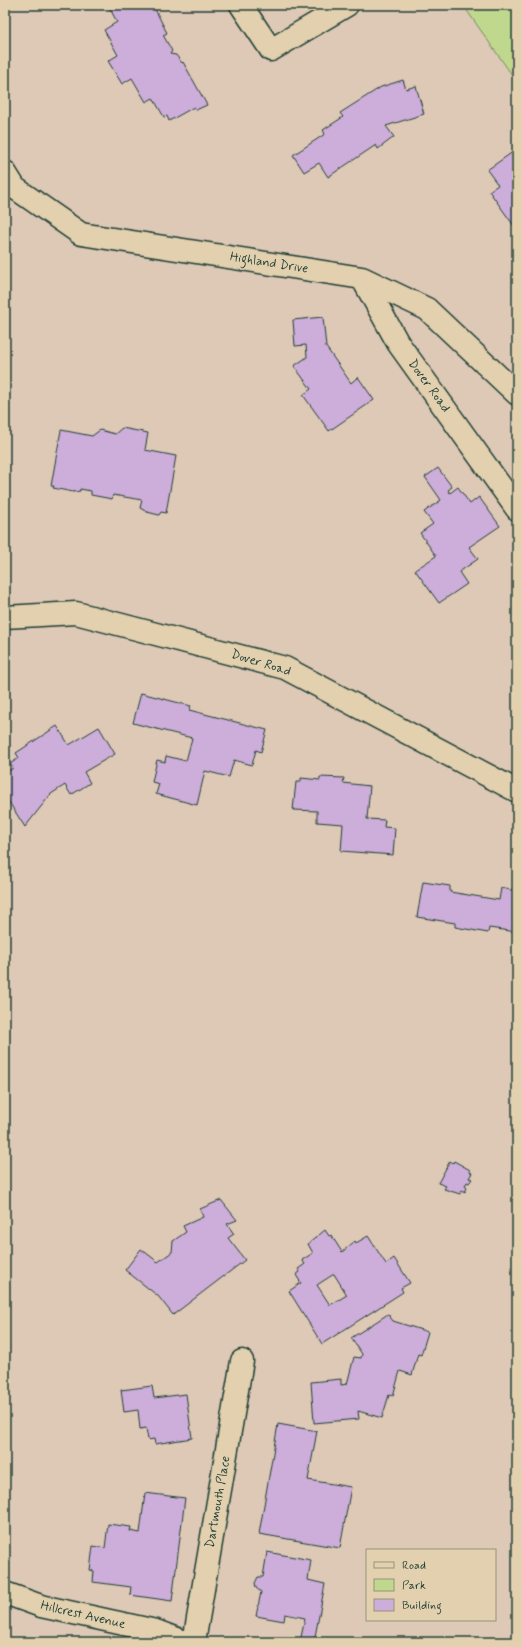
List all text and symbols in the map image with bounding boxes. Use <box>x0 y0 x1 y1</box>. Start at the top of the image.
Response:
street label: Highland Drive <box>228 248 310 280</box>
street label: Dover Road <box>404 356 454 416</box>
street label: Dover Road <box>229 646 293 680</box>
street label: Dartmouth Place <box>202 1455 234 1549</box>
legend <box>366 1549 496 1621</box>
text: Road <box>402 1558 426 1574</box>
text: Park <box>402 1578 426 1594</box>
street label: Hillcrest Avenue <box>39 1597 127 1633</box>
text: Building <box>402 1598 442 1615</box>

